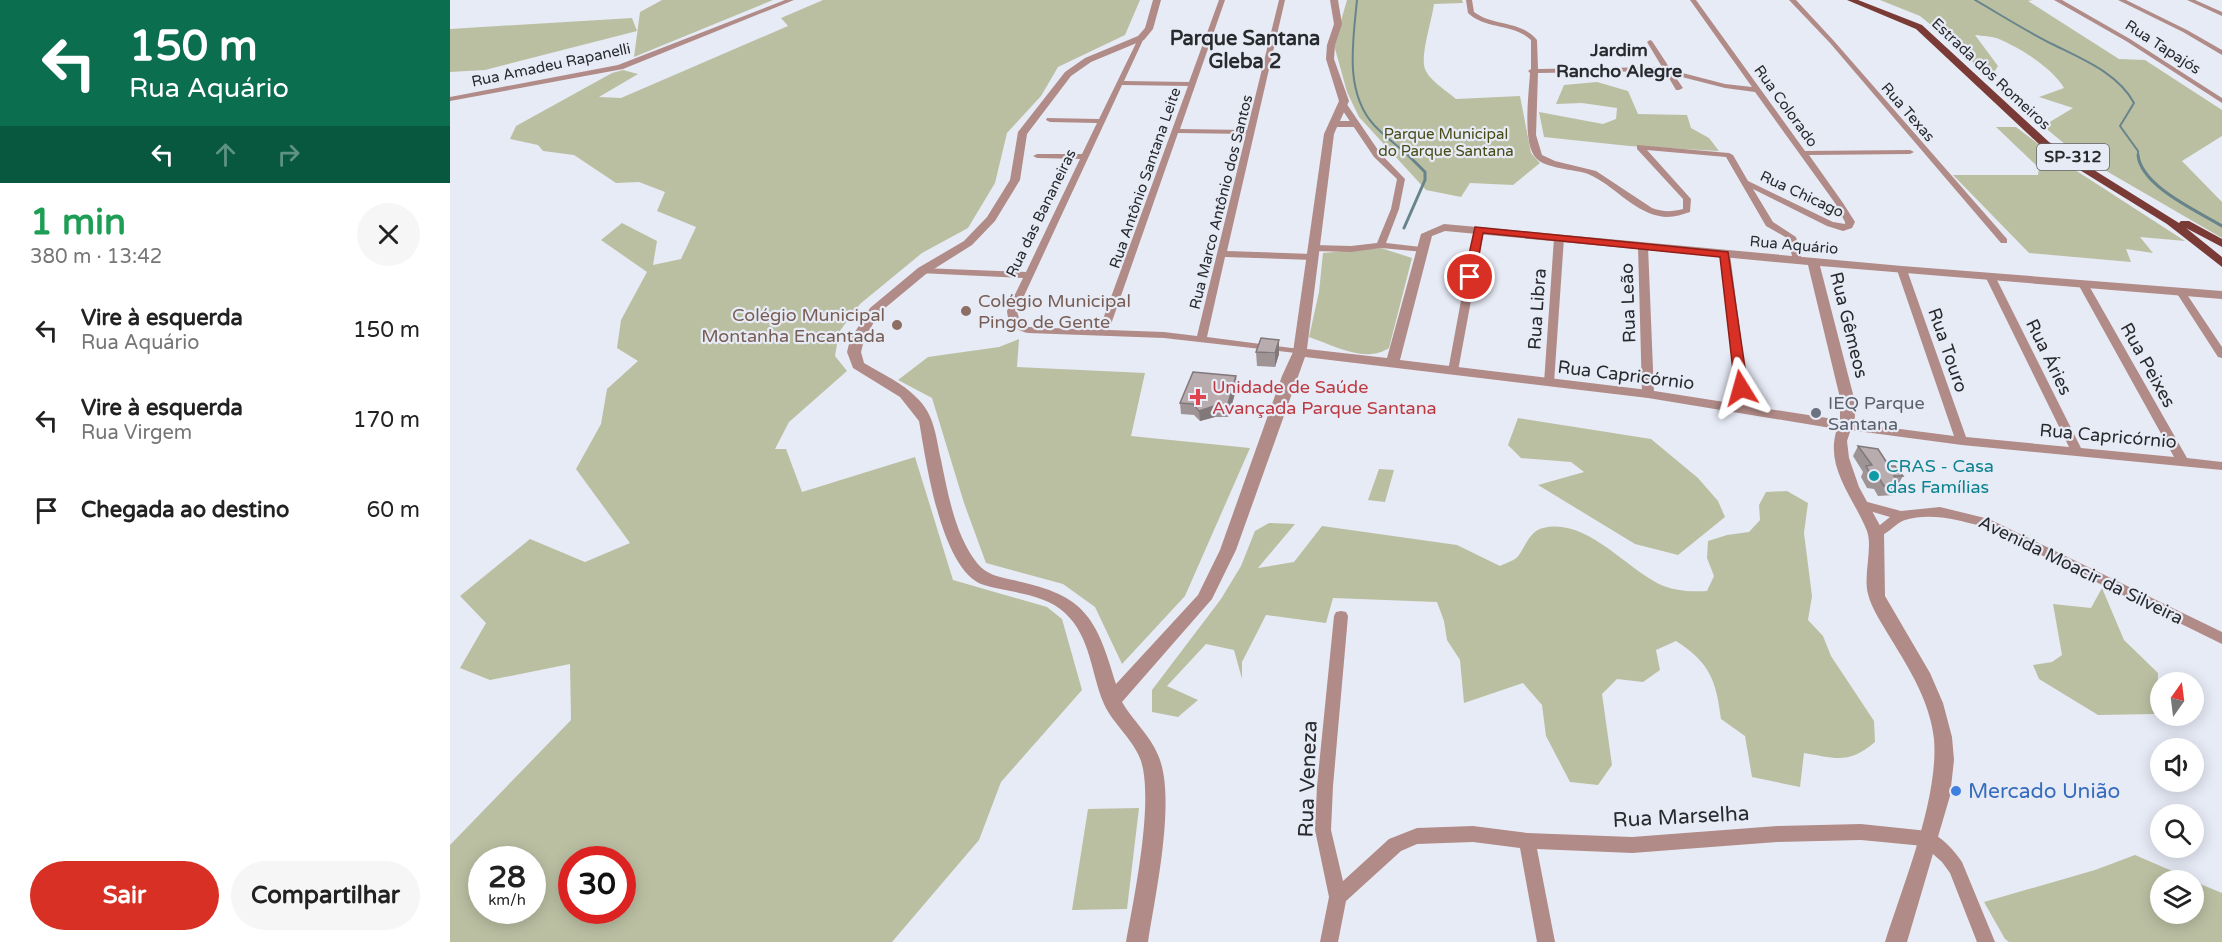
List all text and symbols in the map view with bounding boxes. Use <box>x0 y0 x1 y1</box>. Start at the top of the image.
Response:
street label: Estrada dos Romeiros <box>1928 14 2054 134</box>
street label: Rua Tapajós <box>2122 16 2204 78</box>
text: 150 m <box>129 21 258 72</box>
icon: left <box>30 24 108 102</box>
district label: Parque Santana Gleba 2 <box>1170 27 1320 74</box>
street label: Rua Amadeu Rapanelli <box>470 39 632 91</box>
district label: Jardim Rancho Alegre <box>1556 39 1682 82</box>
street label: Rua Colorado <box>1750 61 1822 151</box>
text: Rua Aquário <box>129 72 289 105</box>
street label: Rua Texas <box>1877 79 1939 145</box>
street label: Rua Antônio Santana Leite <box>1106 85 1184 271</box>
street label: Rua Marco Antônio dos Santos <box>1186 93 1256 311</box>
park label: Parque Municipal do Parque Santana <box>1378 125 1514 160</box>
icon: left <box>146 138 179 171</box>
icon: ahead <box>209 138 242 171</box>
icon: right <box>272 138 305 171</box>
road number: SP-312 <box>2037 144 2109 170</box>
street label: Rua das Bananeiras <box>1002 146 1080 280</box>
street label: Rua Chicago <box>1757 167 1847 221</box>
text: 1 min <box>30 201 126 244</box>
button: close <box>357 203 420 266</box>
street label: Rua Aquário <box>1749 232 1839 258</box>
text: 380 m · 13:42 <box>30 245 162 269</box>
pin <box>1444 251 1495 302</box>
icon: arrive <box>1453 260 1486 293</box>
street label: Rua Leão <box>1616 262 1640 343</box>
street label: Rua Libra <box>1523 267 1551 351</box>
street label: Rua Gêmeos <box>1825 270 1873 380</box>
place label: Colégio Municipal Pingo de Gente <box>978 290 1131 333</box>
place label: Colégio Municipal Montanha Encantada <box>701 304 885 347</box>
marker: Colégio Municipal Pingo de Gente <box>959 304 973 318</box>
text: Vire à esquerda <box>81 305 243 331</box>
street label: Rua Touro <box>1923 305 1973 395</box>
icon: left <box>30 314 63 347</box>
street label: Rua Áries <box>2021 315 2077 399</box>
text: 150 m <box>353 317 420 343</box>
marker: Colégio Municipal Montanha Encantada <box>890 318 904 332</box>
street label: Rua Peixes <box>2116 319 2180 411</box>
text: Rua Aquário <box>81 331 199 355</box>
street label: Rua Capricórnio <box>1556 356 1696 394</box>
position arrow <box>1709 356 1773 420</box>
place label: Unidade de Saúde Avançada Parque Santana <box>1212 376 1437 419</box>
marker: Unidade de Saúde Avançada Parque Santana <box>1189 388 1207 406</box>
place label: IEQ Parque Santana <box>1828 392 1925 435</box>
text: Vire à esquerda <box>81 395 243 421</box>
icon: left <box>30 404 63 437</box>
marker: IEQ Parque Santana <box>1809 406 1823 420</box>
text: 170 m <box>353 407 420 433</box>
street label: Rua Capricórnio <box>2038 419 2178 453</box>
text: Rua Virgem <box>81 421 192 445</box>
place label: CRAS - Casa das Famílias <box>1886 455 1994 498</box>
marker: CRAS - Casa das Famílias <box>1867 469 1881 483</box>
icon: arrive <box>30 494 63 527</box>
text: Chegada ao destino <box>81 497 289 523</box>
text: 60 m <box>366 497 420 523</box>
street label: Avenida Moacir da Silveira <box>1975 511 2187 629</box>
north arrow <box>2150 672 2204 726</box>
map controls <box>2150 672 2204 924</box>
street label: Rua Veneza <box>1293 720 1323 838</box>
button: sound <box>2150 738 2204 792</box>
place label: Mercado União <box>1968 779 2120 804</box>
marker: Mercado União <box>1949 784 1963 798</box>
street label: Rua Marselha <box>1612 801 1750 833</box>
button: search <box>2150 804 2204 858</box>
speed limit sign: 30 <box>558 846 636 924</box>
text: 28 <box>488 859 526 896</box>
button: Sair <box>30 861 219 930</box>
button: Compartilhar <box>231 861 420 930</box>
button: layers <box>2150 870 2204 924</box>
text: km/h <box>488 891 526 909</box>

